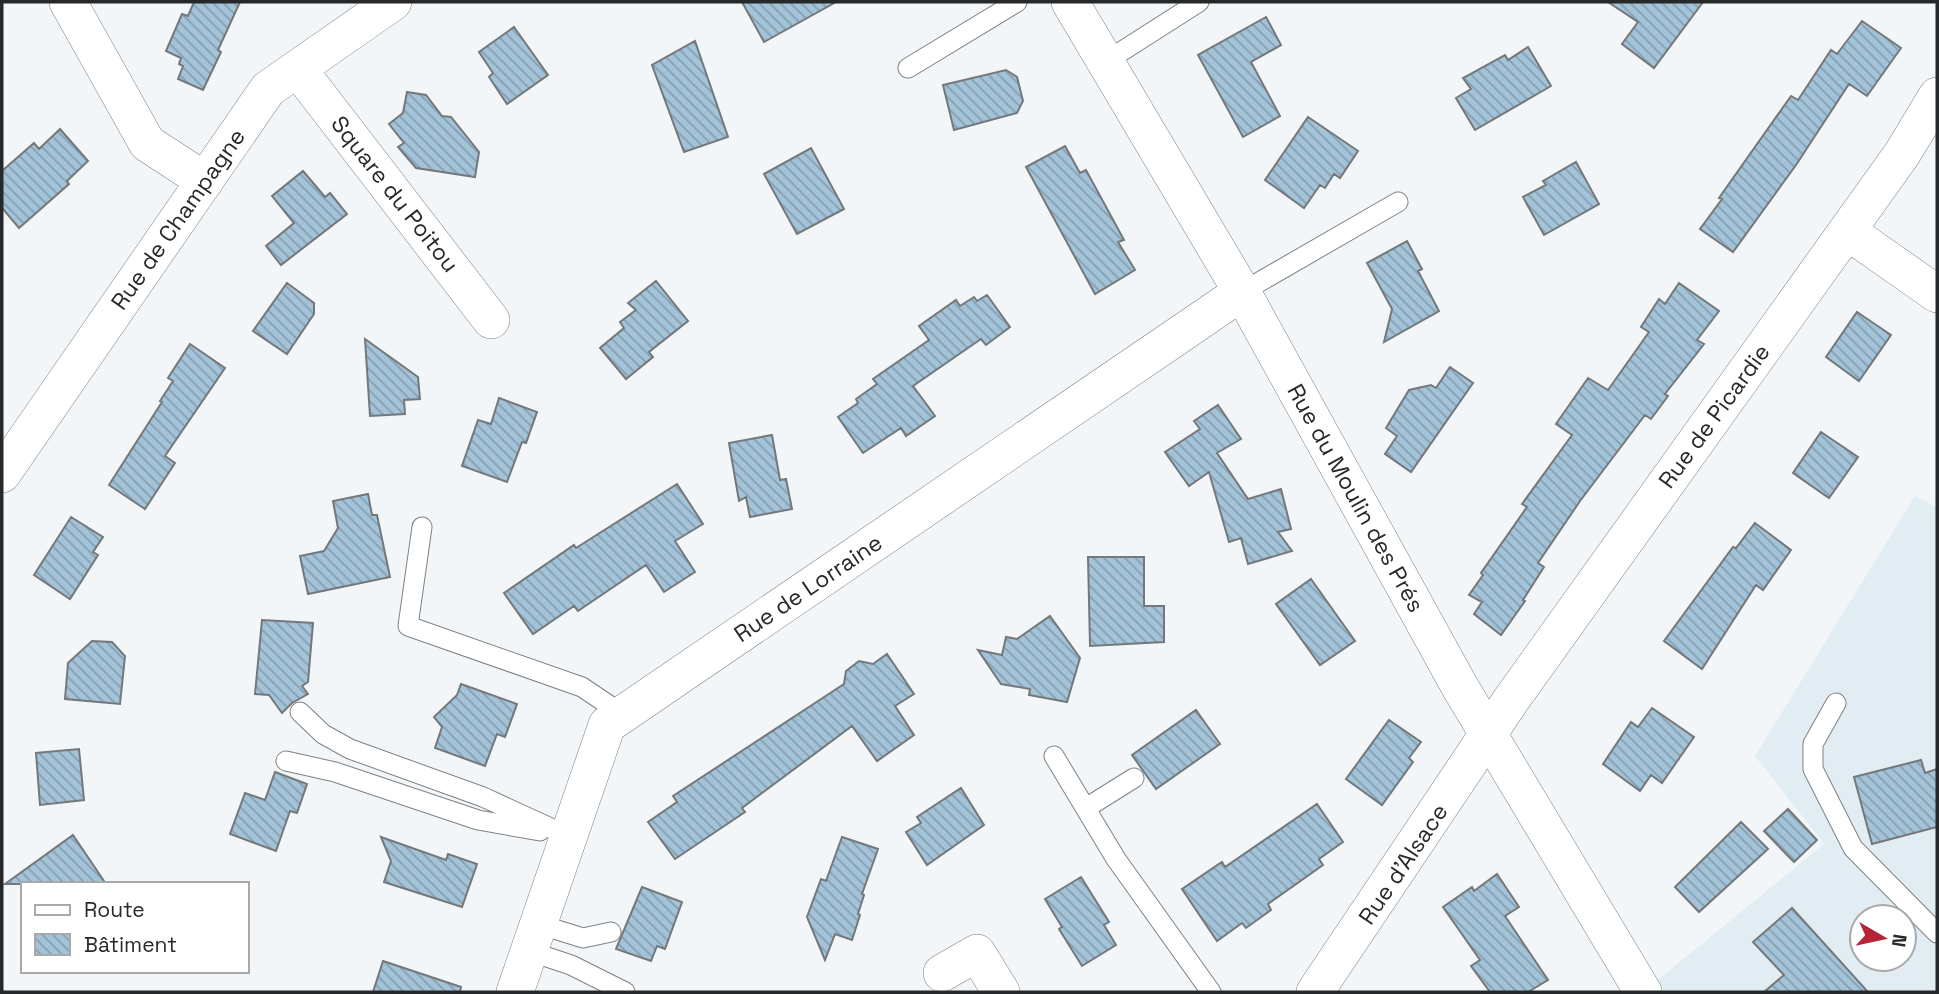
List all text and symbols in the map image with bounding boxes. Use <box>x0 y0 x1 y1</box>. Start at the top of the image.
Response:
street label: Square du Poitou <box>325 110 465 278</box>
street label: Rue de Champagne <box>104 123 252 315</box>
street label: Rue de Picardie <box>1652 338 1776 494</box>
street label: Rue du Moulin des Prés <box>1281 378 1431 618</box>
street label: Rue de Lorraine <box>728 527 888 649</box>
street label: Rue d'Alsace <box>1352 798 1454 930</box>
legend <box>21 882 248 973</box>
text: Route <box>84 896 145 923</box>
north arrow <box>1848 903 1918 973</box>
text: Bâtiment <box>84 931 177 958</box>
text: N <box>1886 932 1913 949</box>

